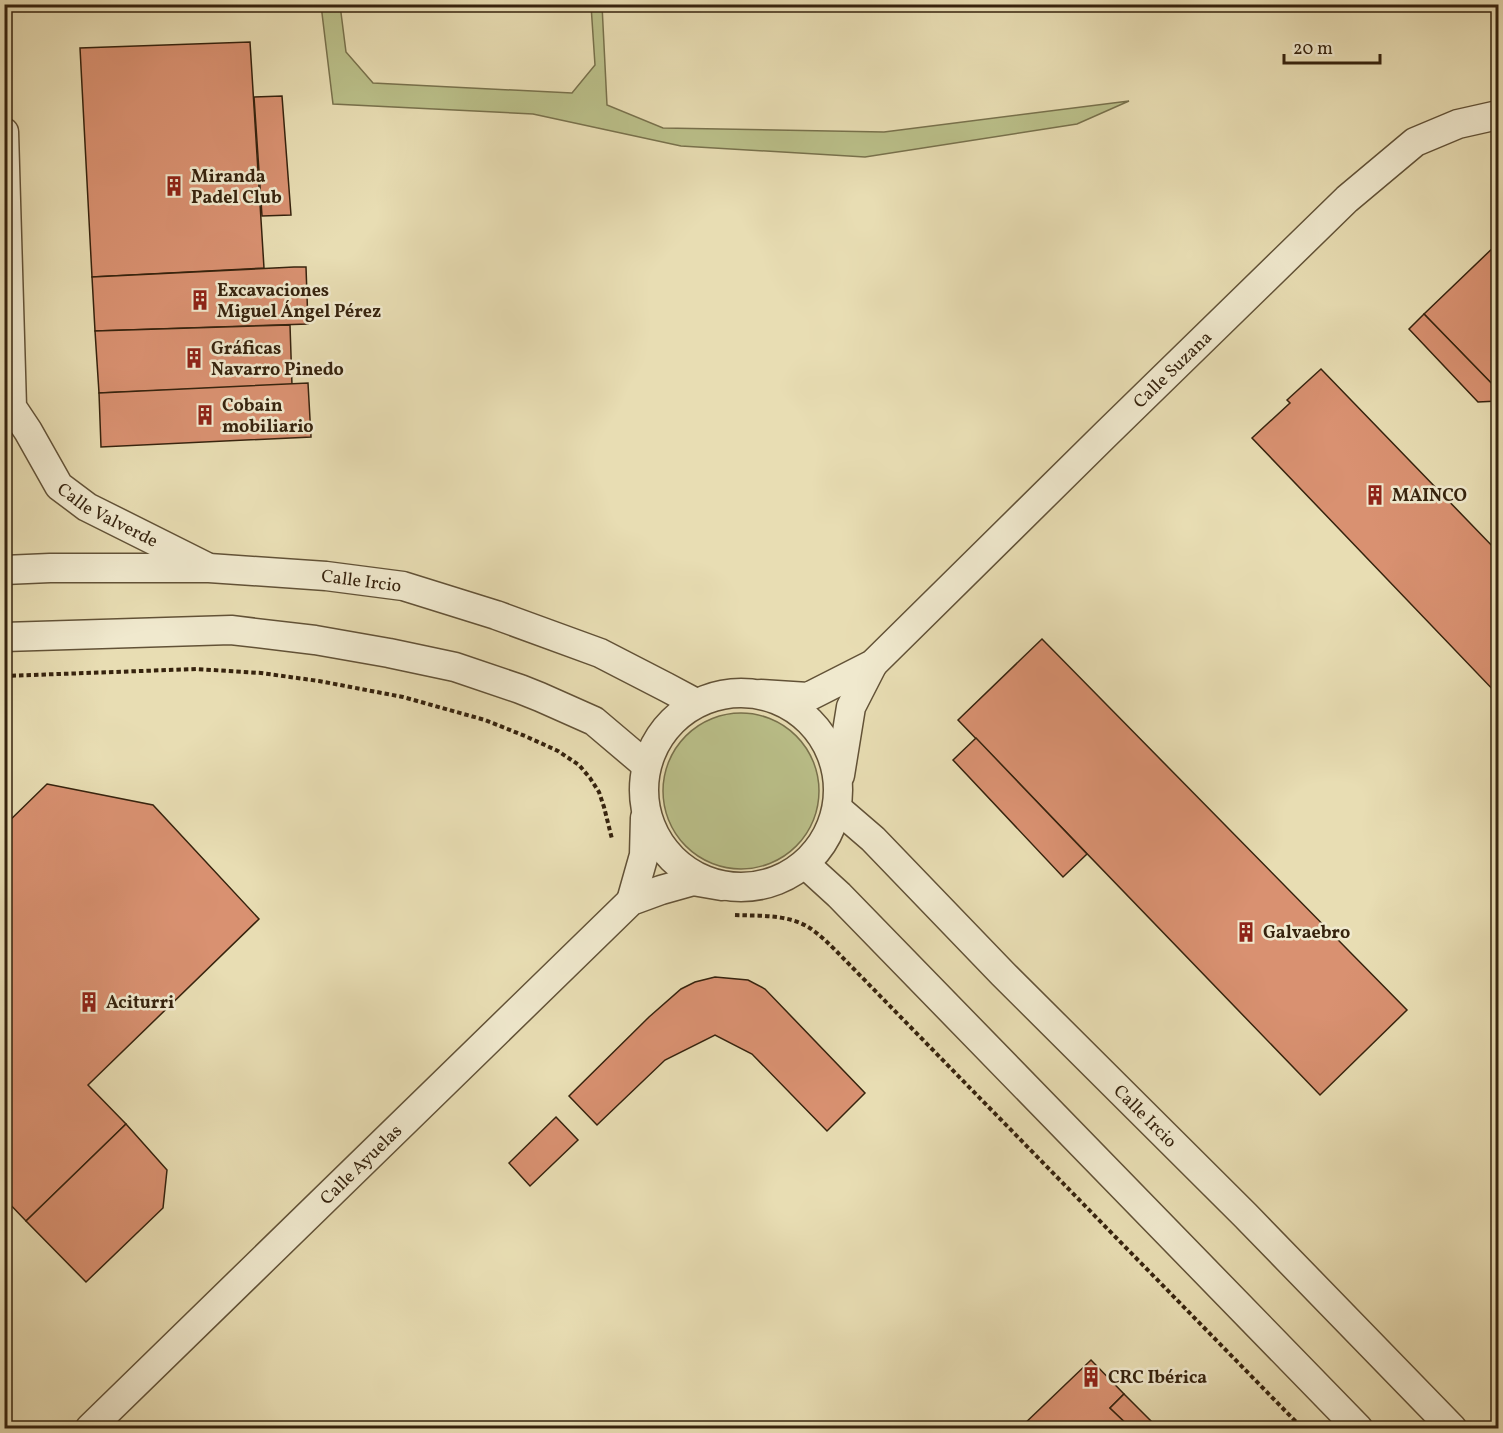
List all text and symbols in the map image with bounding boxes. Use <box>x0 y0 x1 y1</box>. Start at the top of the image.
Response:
scale bar <box>1284 27 1380 65</box>
text: 20 m <box>1293 37 1333 62</box>
place label: Miranda Padel Club <box>191 165 282 211</box>
building icon: Miranda Padel Club <box>162 174 186 198</box>
place label: Excavaciones Miguel Ángel Pérez <box>217 279 381 325</box>
building icon: Excavaciones Miguel Ángel Pérez <box>188 288 212 312</box>
street label: Calle Suzana <box>1128 326 1218 415</box>
place label: Gráficas Navarro Pinedo <box>211 337 344 383</box>
building icon: Gráficas Navarro Pinedo <box>182 346 206 370</box>
place label: Cobain mobiliario <box>222 394 314 440</box>
building icon: Cobain mobiliario <box>193 403 217 427</box>
street label: Calle Valverde <box>51 478 162 554</box>
building icon: MAINCO <box>1363 483 1387 507</box>
place label: MAINCO <box>1392 484 1467 509</box>
street label: Calle Ircio <box>320 564 403 600</box>
building icon: Galvaebro <box>1234 920 1258 944</box>
place label: Galvaebro <box>1263 921 1350 946</box>
building icon: Aciturri <box>77 990 101 1014</box>
place label: Aciturri <box>106 991 174 1016</box>
street label: Calle Ircio <box>1107 1080 1182 1154</box>
street label: Calle Ayuelas <box>315 1119 408 1211</box>
building icon: CRC Ibérica <box>1079 1365 1103 1389</box>
place label: CRC Ibérica <box>1108 1366 1207 1391</box>

